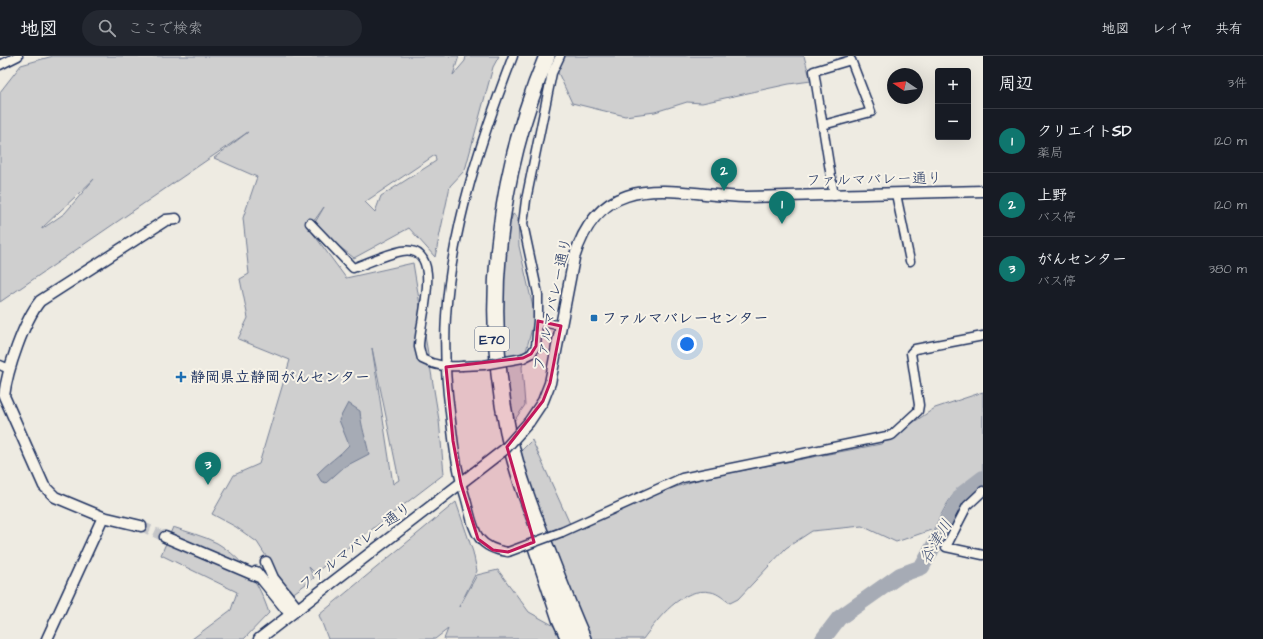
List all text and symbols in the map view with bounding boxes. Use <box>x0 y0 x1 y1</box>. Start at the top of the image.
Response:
search box <box>82 10 362 46</box>
text: 地図 <box>20 16 58 43</box>
icon: search <box>96 17 118 39</box>
text: ここで検索 <box>128 18 203 39</box>
text: 地図 <box>1102 19 1130 39</box>
text: レイヤ <box>1152 19 1193 39</box>
text: 共有 <box>1215 19 1243 39</box>
north arrow <box>887 68 923 104</box>
map controls <box>935 68 971 140</box>
button: + <box>935 68 971 104</box>
text: 周辺 <box>999 72 1033 96</box>
text: 3件 <box>1227 74 1247 92</box>
button: − <box>935 104 971 140</box>
text: クリエイトSD <box>1037 121 1131 142</box>
text: 1 <box>1011 132 1013 150</box>
text: 120 m <box>1214 132 1247 150</box>
text: 薬局 <box>1037 144 1063 162</box>
pin: 2 <box>711 158 737 191</box>
street label: ファルマバレー通り <box>806 168 942 191</box>
text: 上野 <box>1037 185 1067 206</box>
pin: 1 <box>769 191 795 224</box>
text: 2 <box>1008 196 1016 214</box>
text: 120 m <box>1214 196 1247 214</box>
text: バス停 <box>1037 208 1076 226</box>
street label: ファルマバレー通り <box>528 235 577 373</box>
text: がんセンター <box>1037 249 1127 270</box>
text: 3 <box>1009 260 1015 278</box>
text: 380 m <box>1208 260 1247 278</box>
text: バス停 <box>1037 272 1076 290</box>
place label: ファルマバレーセンター <box>602 308 769 329</box>
marker: ファルマバレーセンター <box>589 313 599 323</box>
road number: E70 <box>475 327 509 351</box>
your location <box>677 334 697 354</box>
place label: 静岡県立静岡がんセンター <box>190 367 370 388</box>
marker: 静岡県立静岡がんセンター <box>175 371 187 383</box>
pin: 3 <box>195 452 221 485</box>
street label: ファルマバレー通り <box>295 497 416 596</box>
water label: 谷津川 <box>914 515 958 568</box>

